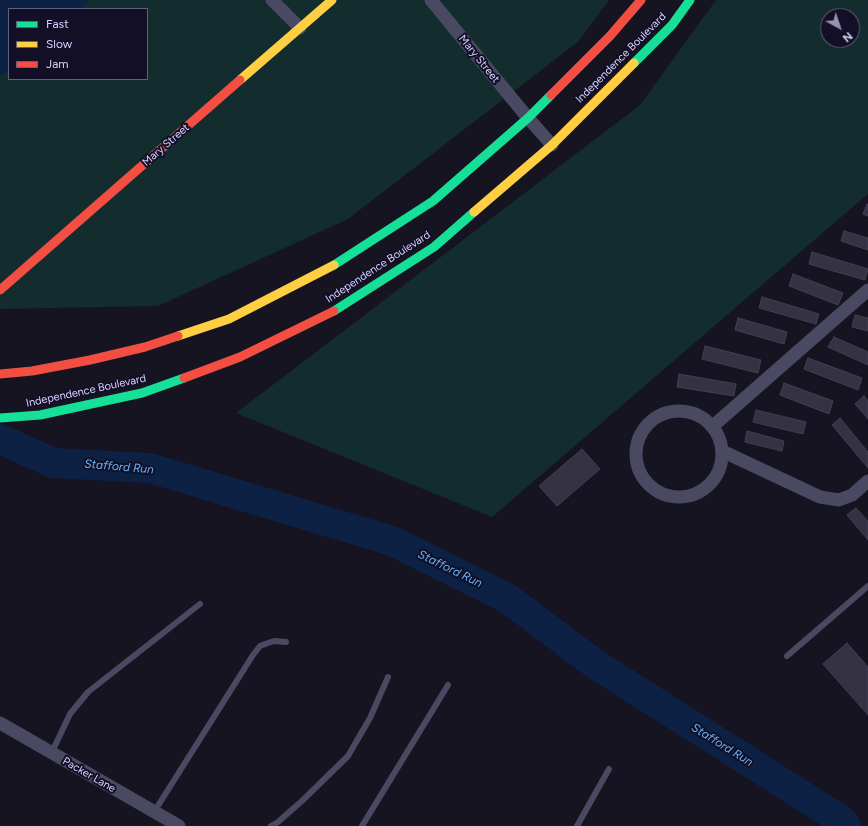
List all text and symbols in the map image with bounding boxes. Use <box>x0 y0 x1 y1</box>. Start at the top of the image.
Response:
legend <box>8 8 148 80</box>
north arrow <box>820 8 860 48</box>
street label: Independence Boulevard <box>573 10 669 106</box>
text: Fast <box>46 17 69 31</box>
text: N <box>840 29 855 45</box>
street label: Mary Street <box>456 32 502 86</box>
text: Slow <box>46 37 72 51</box>
text: Jam <box>46 57 69 71</box>
street label: Mary Street <box>140 121 192 169</box>
street label: Independence Boulevard <box>323 228 433 306</box>
street label: Independence Boulevard <box>25 372 147 410</box>
water label: Stafford Run <box>84 457 154 477</box>
water label: Stafford Run <box>415 547 485 591</box>
water label: Stafford Run <box>689 720 755 770</box>
street label: Packer Lane <box>60 755 118 795</box>

